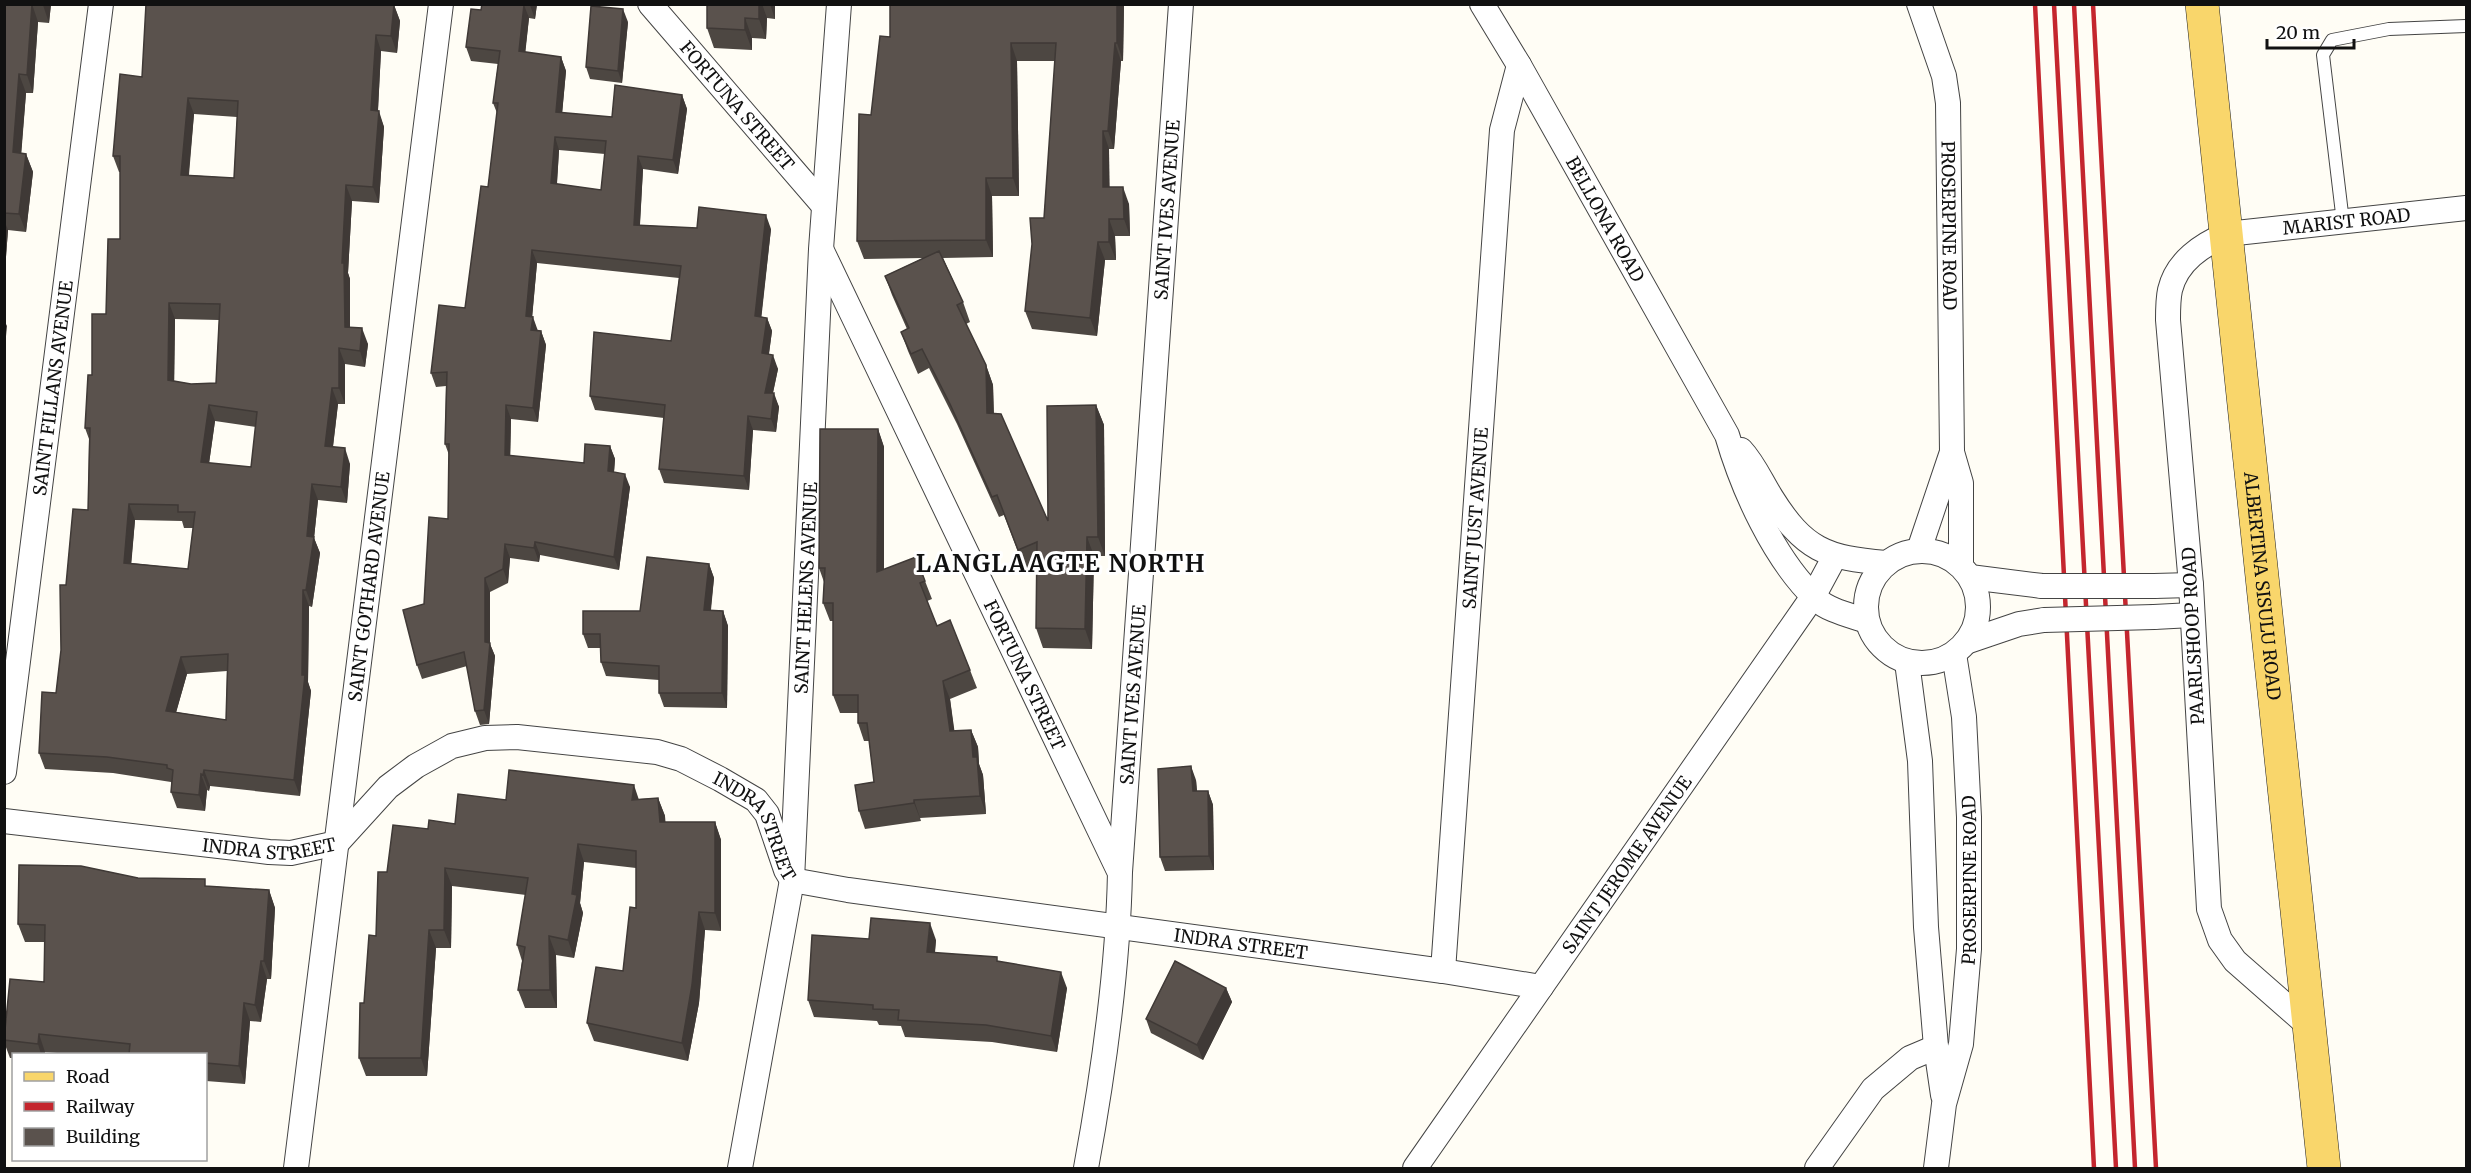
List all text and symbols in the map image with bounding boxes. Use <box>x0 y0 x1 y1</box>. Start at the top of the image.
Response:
scale bar <box>2267 12 2354 50</box>
text: 20 m <box>2276 21 2320 44</box>
street label: FORTUNA STREET <box>675 36 800 175</box>
street label: SAINT IVES AVENUE <box>1149 118 1184 301</box>
street label: PROSERPINE ROAD <box>1937 140 1962 310</box>
street label: BELLONA ROAD <box>1561 152 1650 286</box>
street label: MARIST ROAD <box>2282 203 2412 239</box>
street label: SAINT FILLANS AVENUE <box>28 279 78 497</box>
street label: SAINT JUST AVENUE <box>1457 426 1493 610</box>
street label: SAINT GOTHARD AVENUE <box>343 469 394 703</box>
street label: ALBERTINA SISULU ROAD <box>2239 470 2286 701</box>
street label: SAINT HELENS AVENUE <box>789 481 822 694</box>
street label: PAARLSHOOP ROAD <box>2177 547 2209 725</box>
district label: LANGLAAGTE NORTH <box>916 548 1206 579</box>
street label: FORTUNA STREET <box>979 596 1071 754</box>
street label: SAINT IVES AVENUE <box>1115 603 1150 786</box>
street label: INDRA STREET <box>710 766 801 885</box>
street label: SAINT JEROME AVENUE <box>1557 771 1697 958</box>
street label: PROSERPINE ROAD <box>1956 795 1981 966</box>
street label: INDRA STREET <box>201 832 338 865</box>
street label: INDRA STREET <box>1172 923 1310 964</box>
legend <box>12 1053 207 1161</box>
text: Road <box>66 1065 110 1088</box>
text: Railway <box>66 1095 135 1118</box>
text: Building <box>66 1125 140 1148</box>

